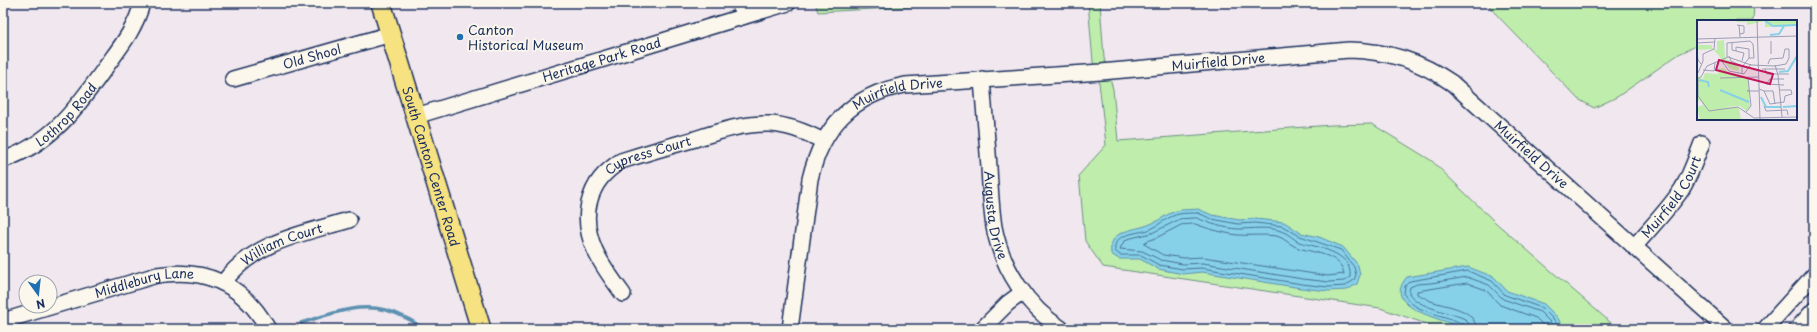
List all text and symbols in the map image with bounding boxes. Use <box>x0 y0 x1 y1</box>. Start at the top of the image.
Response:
place label: Canton Historical Museum <box>468 20 584 54</box>
inset map <box>1697 20 1797 120</box>
marker: Canton Historical Museum <box>455 32 465 42</box>
street label: Heritage Park Road <box>540 32 663 86</box>
street label: Old Shool <box>280 39 343 73</box>
street label: Muirfield Drive <box>1171 47 1266 75</box>
street label: Muirfield Drive <box>848 73 944 114</box>
street label: Lothrop Road <box>31 78 101 151</box>
street label: South Canton Center Road <box>398 84 465 249</box>
street label: Muirfield Drive <box>1491 116 1573 192</box>
street label: Cypress Court <box>600 131 693 179</box>
street label: Muirfield Court <box>1636 153 1705 242</box>
street label: Augusta Drive <box>980 170 1013 262</box>
street label: William Court <box>236 218 324 270</box>
street label: Middlebury Lane <box>92 263 195 302</box>
north arrow <box>18 274 58 314</box>
text: N <box>34 295 47 314</box>

